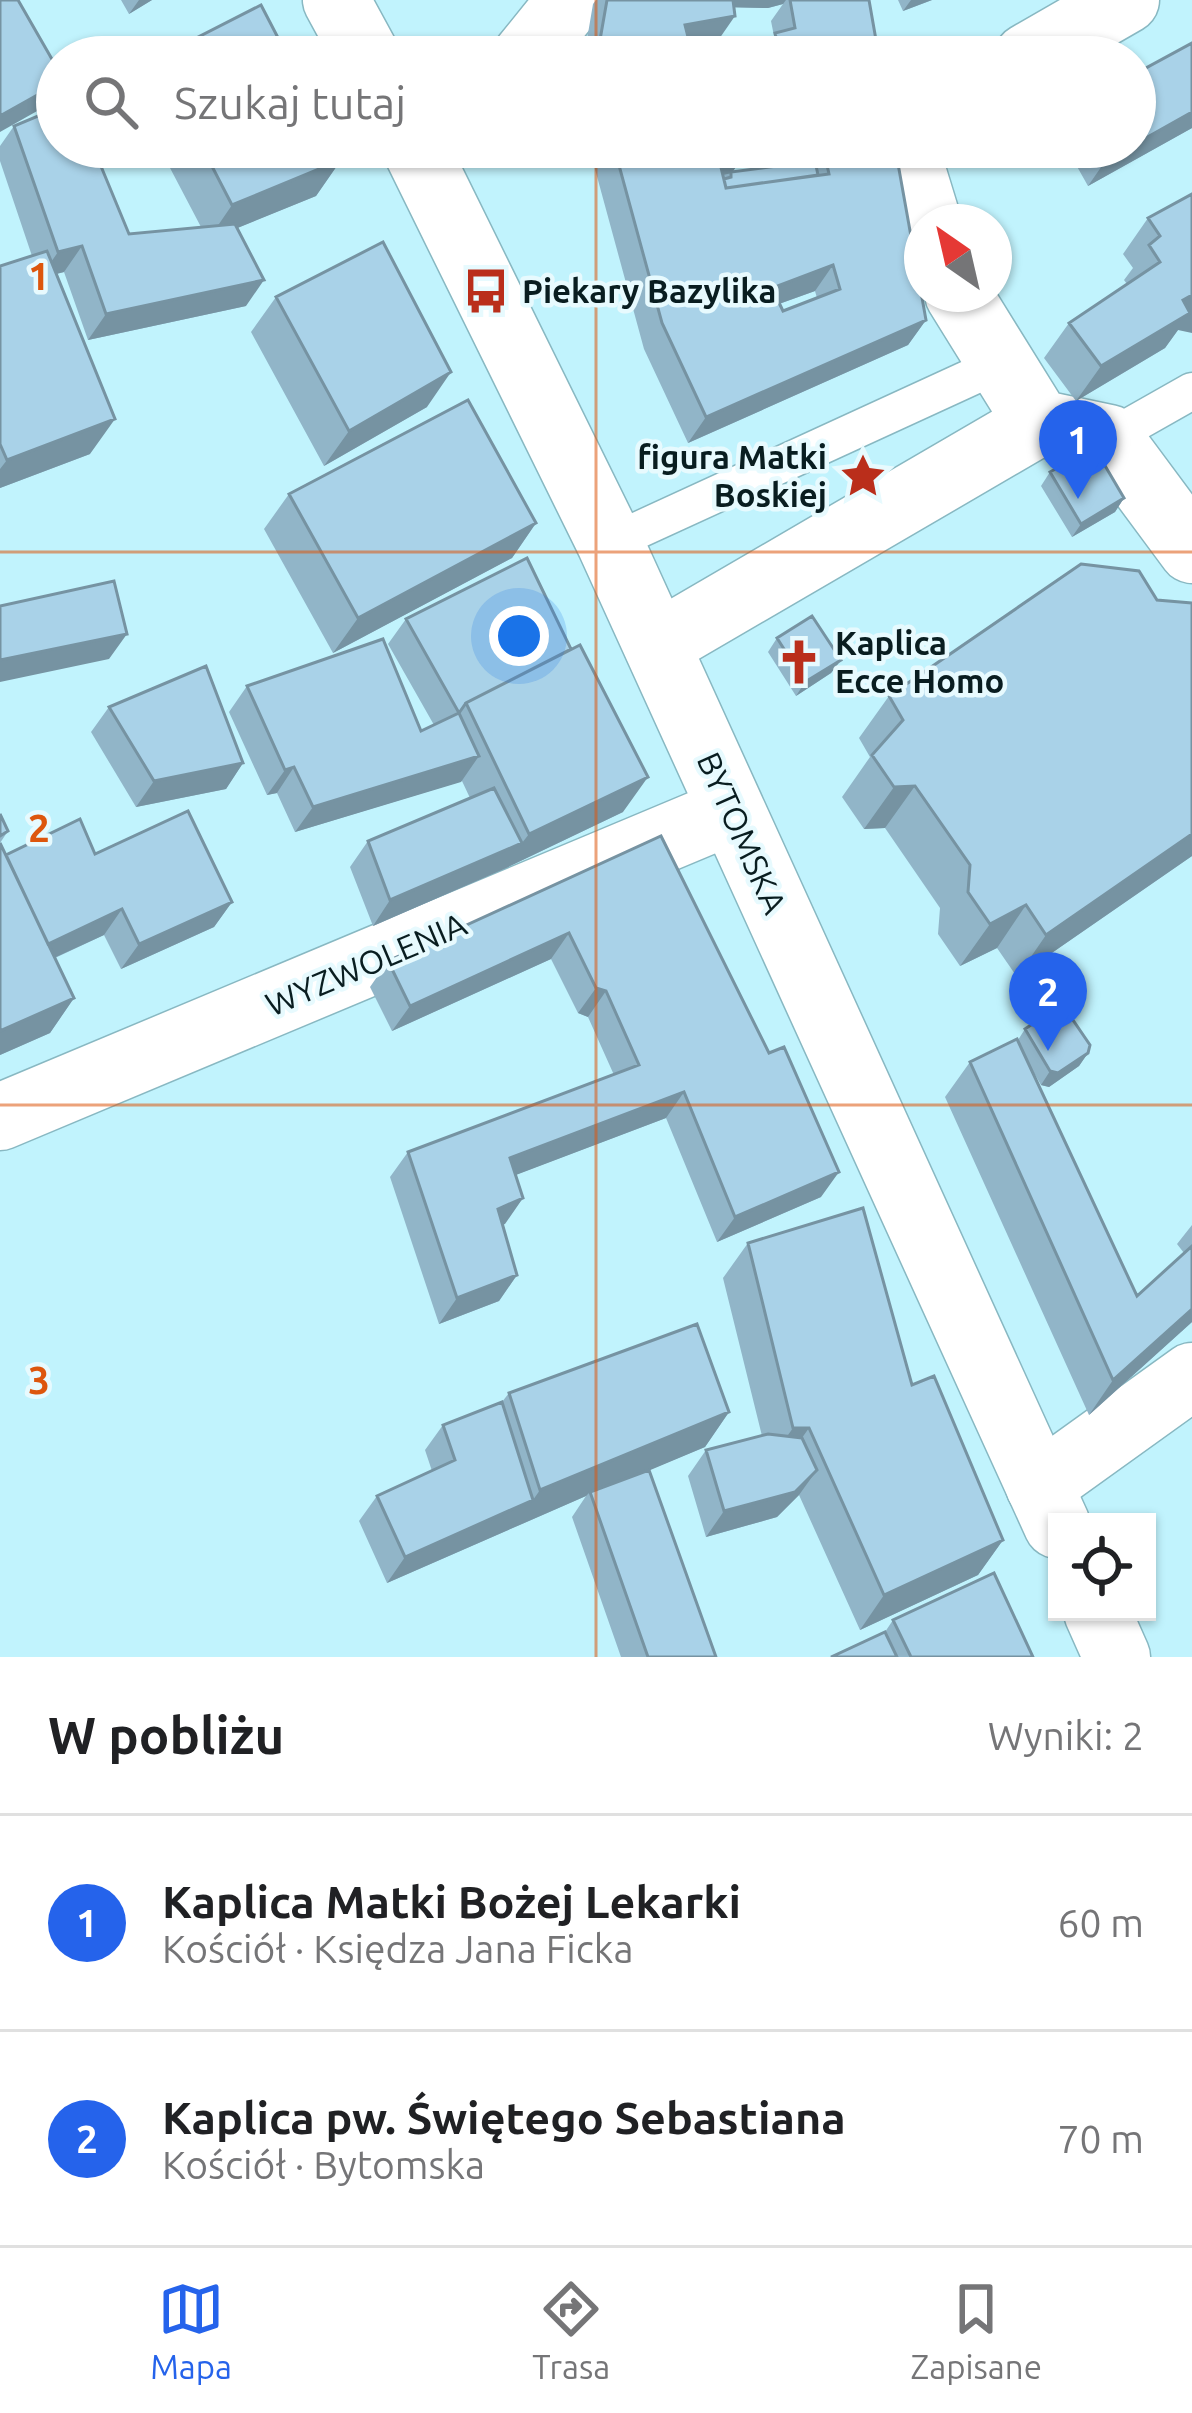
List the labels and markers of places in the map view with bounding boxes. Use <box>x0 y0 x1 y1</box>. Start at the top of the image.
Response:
bus stop icon: Piekary Bazylika <box>461 266 511 316</box>
place label: Piekary Bazylika <box>522 272 776 309</box>
pin: 1 <box>1039 400 1117 499</box>
place label: figura Matki Boskiej <box>637 438 827 513</box>
place icon: figura Matki Boskiej <box>838 451 888 501</box>
place label: Kaplica Ecce Homo <box>835 624 1004 699</box>
church icon: Kaplica Ecce Homo <box>774 637 824 687</box>
pin: 2 <box>1009 952 1087 1051</box>

